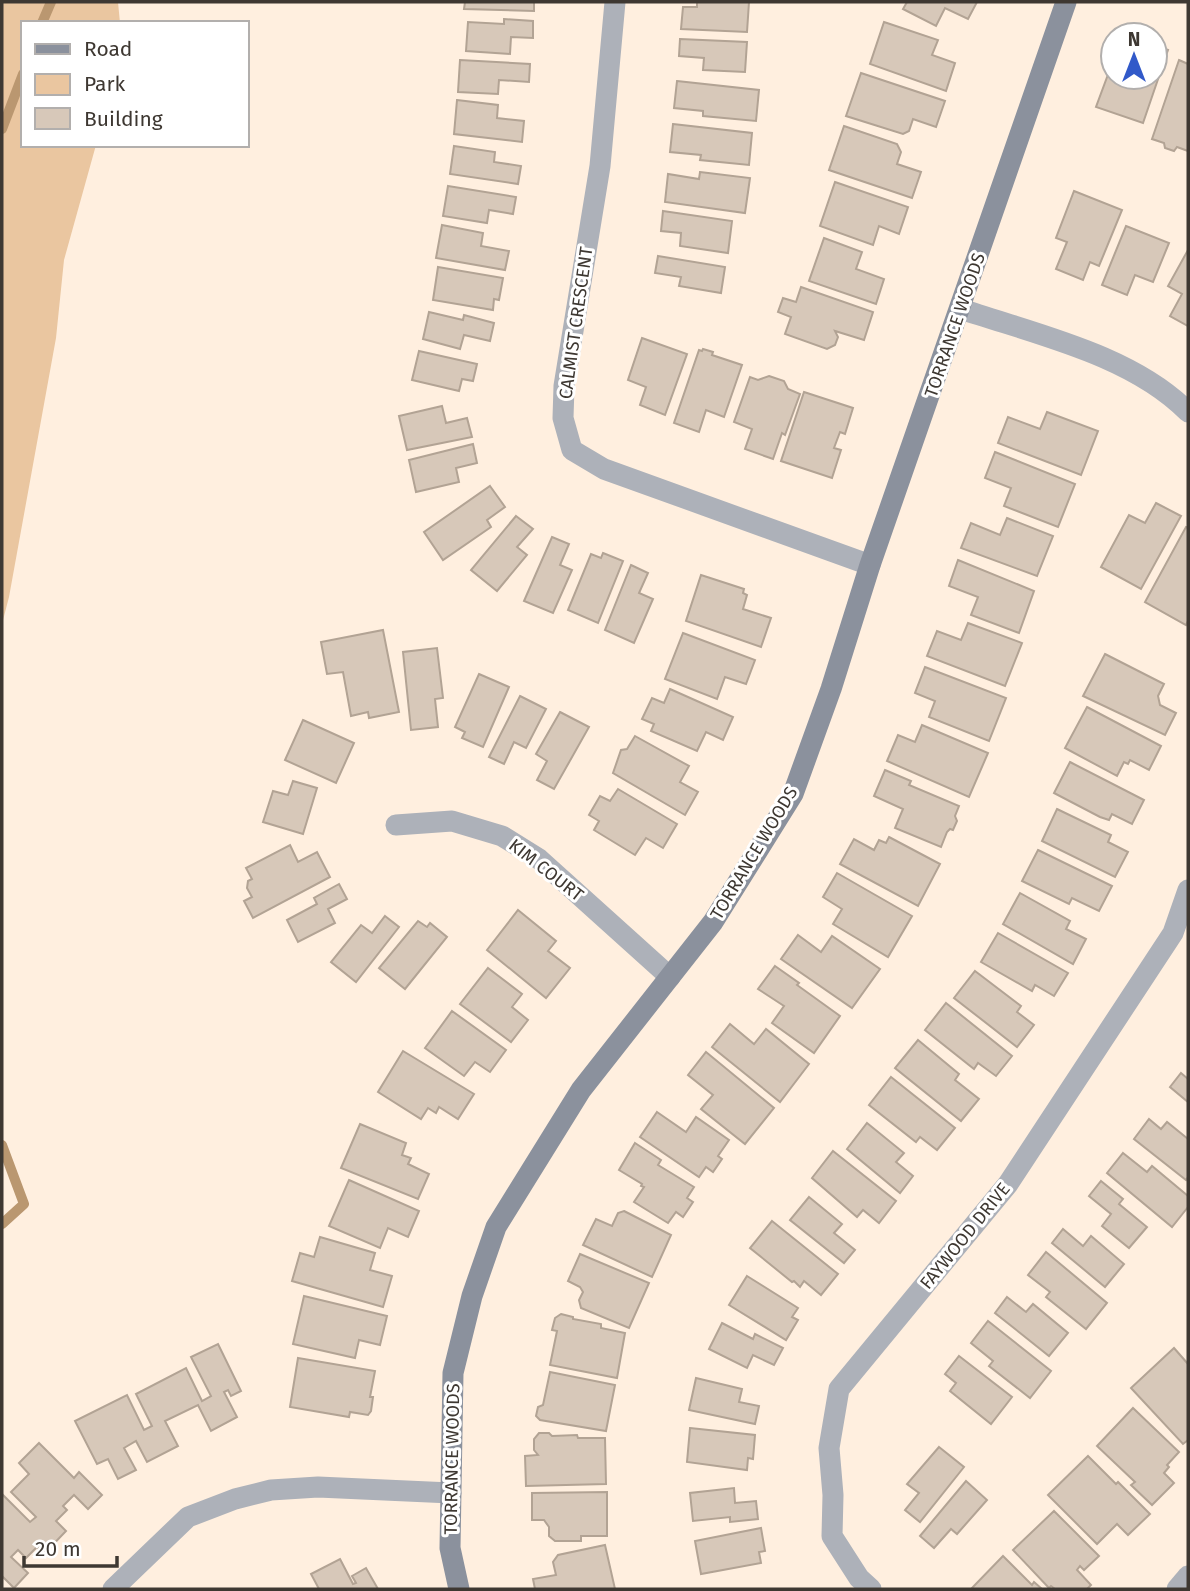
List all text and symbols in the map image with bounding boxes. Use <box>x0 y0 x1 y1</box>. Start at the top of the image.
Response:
legend <box>21 21 248 147</box>
north arrow <box>1099 21 1169 91</box>
text: N <box>1128 28 1140 51</box>
text: Road <box>84 36 132 62</box>
text: Park <box>84 71 126 97</box>
text: Building <box>84 106 163 132</box>
street label: CALMIST CRESCENT <box>554 245 598 401</box>
street label: TORRANCE WOODS <box>920 250 990 400</box>
street label: TORRANCE WOODS <box>706 782 802 923</box>
street label: KIM COURT <box>504 834 588 906</box>
street label: FAYWOOD DRIVE <box>915 1178 1015 1294</box>
street label: TORRANCE WOODS <box>440 1383 464 1535</box>
scale bar <box>24 1524 117 1568</box>
text: 20 m <box>35 1536 81 1562</box>

